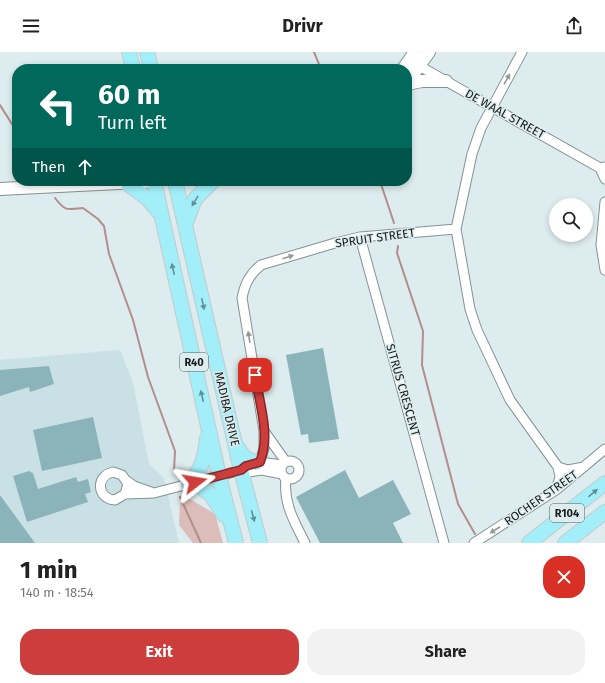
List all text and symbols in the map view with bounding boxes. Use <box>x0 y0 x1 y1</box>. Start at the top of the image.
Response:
icon: menu <box>20 15 42 37</box>
text: Drivr <box>282 15 323 37</box>
icon: share <box>563 15 585 37</box>
one-way arrow <box>503 73 510 85</box>
text: 60 m <box>98 78 160 111</box>
icon: left <box>32 80 84 132</box>
street label: DE WAAL STREET <box>463 86 548 142</box>
text: Turn left <box>98 112 167 134</box>
icon: ahead <box>74 156 96 178</box>
text: Then <box>32 158 66 176</box>
one-way arrow <box>191 195 199 206</box>
map controls <box>549 198 593 242</box>
button: search <box>549 198 593 242</box>
street label: SPRUIT STREET <box>334 225 417 251</box>
one-way arrow <box>282 254 294 260</box>
one-way arrow <box>170 263 176 275</box>
one-way arrow <box>200 298 206 310</box>
one-way arrow <box>245 331 251 343</box>
street label: SITRUS CRESCENT <box>383 342 423 439</box>
road number: R40 <box>180 353 208 371</box>
pin <box>238 358 272 392</box>
icon: arrive <box>244 364 266 386</box>
street label: MADIBA DRIVE <box>212 370 242 448</box>
one-way arrow <box>198 390 204 402</box>
position arrow <box>174 461 216 503</box>
street label: ROCHER STREET <box>502 467 581 528</box>
one-way arrow <box>587 488 598 497</box>
road number: R104 <box>550 504 584 522</box>
one-way arrow <box>250 510 256 522</box>
one-way arrow <box>489 526 500 534</box>
text: 1 min <box>20 556 78 584</box>
button: close <box>543 556 585 598</box>
text: 140 m · 18:54 <box>20 585 94 600</box>
button: Exit <box>20 629 299 675</box>
button: Share <box>307 629 585 675</box>

